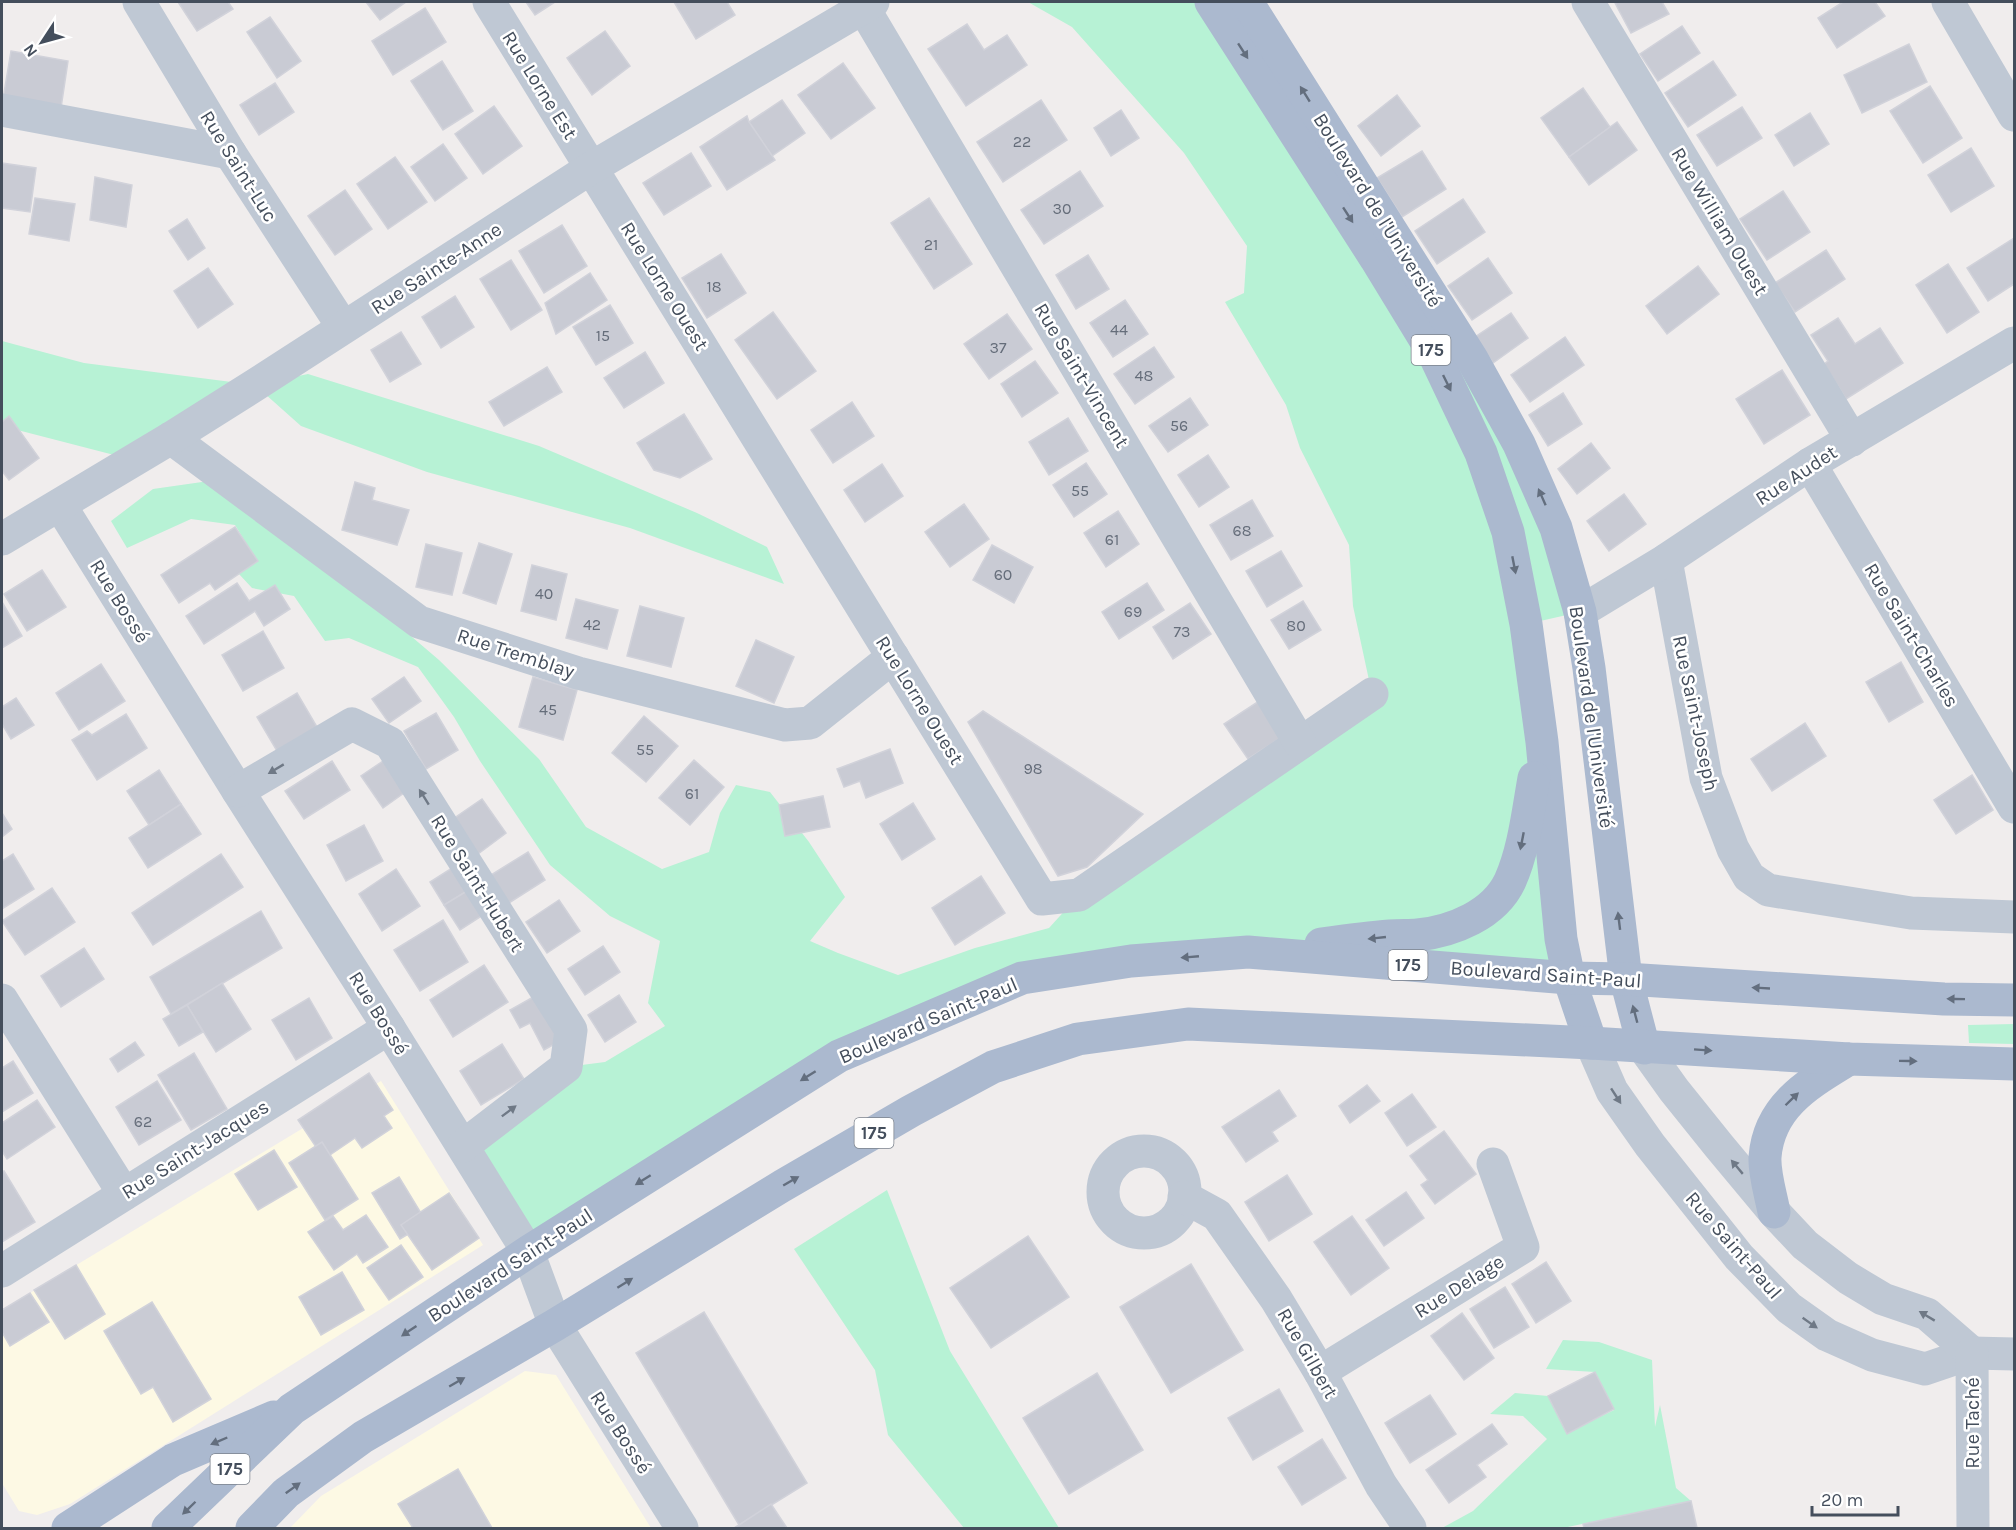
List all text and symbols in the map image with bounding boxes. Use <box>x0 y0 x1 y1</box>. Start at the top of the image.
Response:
north arrow <box>12 12 72 72</box>
street label: Rue Lorne Est <box>497 27 582 144</box>
text: N <box>19 40 41 61</box>
one-way arrow <box>1237 43 1248 59</box>
one-way arrow <box>1300 86 1311 103</box>
street label: Rue Saint-Luc <box>195 106 282 226</box>
street label: Boulevard de l'Université <box>1308 109 1447 311</box>
house number: 22 <box>1013 132 1031 151</box>
street label: Rue William Ouest <box>1666 143 1773 300</box>
house number: 30 <box>1053 199 1071 218</box>
one-way arrow <box>1342 207 1353 223</box>
street label: Rue Sainte-Anne <box>367 218 506 319</box>
street label: Rue Lorne Ouest <box>616 218 714 355</box>
house number: 21 <box>924 235 938 254</box>
house number: 18 <box>706 277 722 296</box>
street label: Rue Saint-Vincent <box>1029 299 1134 452</box>
house number: 44 <box>1110 320 1128 339</box>
house number: 15 <box>596 326 610 345</box>
road number: 175 <box>1412 335 1450 365</box>
house number: 37 <box>990 338 1007 357</box>
house number: 48 <box>1135 366 1153 385</box>
one-way arrow <box>1443 374 1452 391</box>
house number: 56 <box>1170 416 1188 435</box>
street label: Rue Audet <box>1751 440 1842 510</box>
house number: 55 <box>1071 481 1089 500</box>
one-way arrow <box>1537 488 1547 506</box>
house number: 68 <box>1233 521 1252 540</box>
house number: 61 <box>1105 530 1119 549</box>
street label: Rue Bossé <box>85 555 154 647</box>
one-way arrow <box>1510 556 1520 574</box>
street label: Rue Saint-Charles <box>1859 559 1964 711</box>
house number: 60 <box>994 565 1012 584</box>
house number: 40 <box>535 584 553 603</box>
house number: 69 <box>1124 602 1142 621</box>
street label: Boulevard de l'Université <box>1565 604 1619 830</box>
house number: 42 <box>583 615 601 634</box>
house number: 80 <box>1286 616 1306 635</box>
house number: 73 <box>1174 622 1190 641</box>
street label: Rue Tremblay <box>454 624 577 683</box>
street label: Rue Lorne Ouest <box>871 632 969 769</box>
street label: Rue Saint-Joseph <box>1668 633 1723 793</box>
house number: 45 <box>539 700 557 719</box>
house number: 55 <box>636 740 654 759</box>
house number: 98 <box>1023 759 1043 778</box>
one-way arrow <box>268 763 284 774</box>
house number: 61 <box>685 784 699 803</box>
one-way arrow <box>419 789 430 806</box>
street label: Rue Saint-Hubert <box>426 810 529 956</box>
one-way arrow <box>1517 831 1526 850</box>
one-way arrow <box>1614 912 1624 931</box>
one-way arrow <box>1367 933 1386 942</box>
road number: 175 <box>1388 950 1428 980</box>
one-way arrow <box>1180 952 1199 961</box>
street label: Boulevard Saint-Paul <box>1450 956 1642 993</box>
street label: Rue Bossé <box>344 967 413 1059</box>
street label: Boulevard Saint-Paul <box>835 972 1021 1068</box>
one-way arrow <box>1752 983 1771 992</box>
one-way arrow <box>1947 994 1966 1004</box>
one-way arrow <box>1630 1004 1639 1022</box>
one-way arrow <box>1693 1046 1712 1055</box>
one-way arrow <box>1898 1056 1917 1065</box>
one-way arrow <box>800 1070 816 1081</box>
one-way arrow <box>1610 1087 1622 1103</box>
one-way arrow <box>1785 1092 1800 1106</box>
street label: Rue Saint-Jacques <box>118 1095 273 1204</box>
one-way arrow <box>501 1104 517 1117</box>
house number: 62 <box>134 1112 152 1131</box>
road number: 175 <box>854 1118 894 1148</box>
one-way arrow <box>1730 1159 1743 1175</box>
one-way arrow <box>635 1174 651 1185</box>
one-way arrow <box>783 1176 800 1186</box>
street label: Rue Saint-Paul <box>1681 1187 1787 1304</box>
street label: Boulevard Saint-Paul <box>424 1204 597 1327</box>
street label: Rue Delage <box>1410 1250 1508 1323</box>
one-way arrow <box>617 1277 633 1288</box>
street label: Rue Gilbert <box>1272 1304 1343 1403</box>
one-way arrow <box>1919 1311 1935 1322</box>
one-way arrow <box>1801 1317 1817 1329</box>
one-way arrow <box>401 1325 417 1337</box>
one-way arrow <box>449 1377 466 1387</box>
street label: Rue Taché <box>1961 1377 1984 1469</box>
street label: Rue Bossé <box>585 1387 656 1478</box>
one-way arrow <box>210 1436 228 1446</box>
road number: 175 <box>210 1454 250 1484</box>
scale bar <box>1812 1479 1898 1517</box>
one-way arrow <box>286 1482 301 1494</box>
text: 20 m <box>1821 1489 1863 1511</box>
one-way arrow <box>182 1501 197 1515</box>

